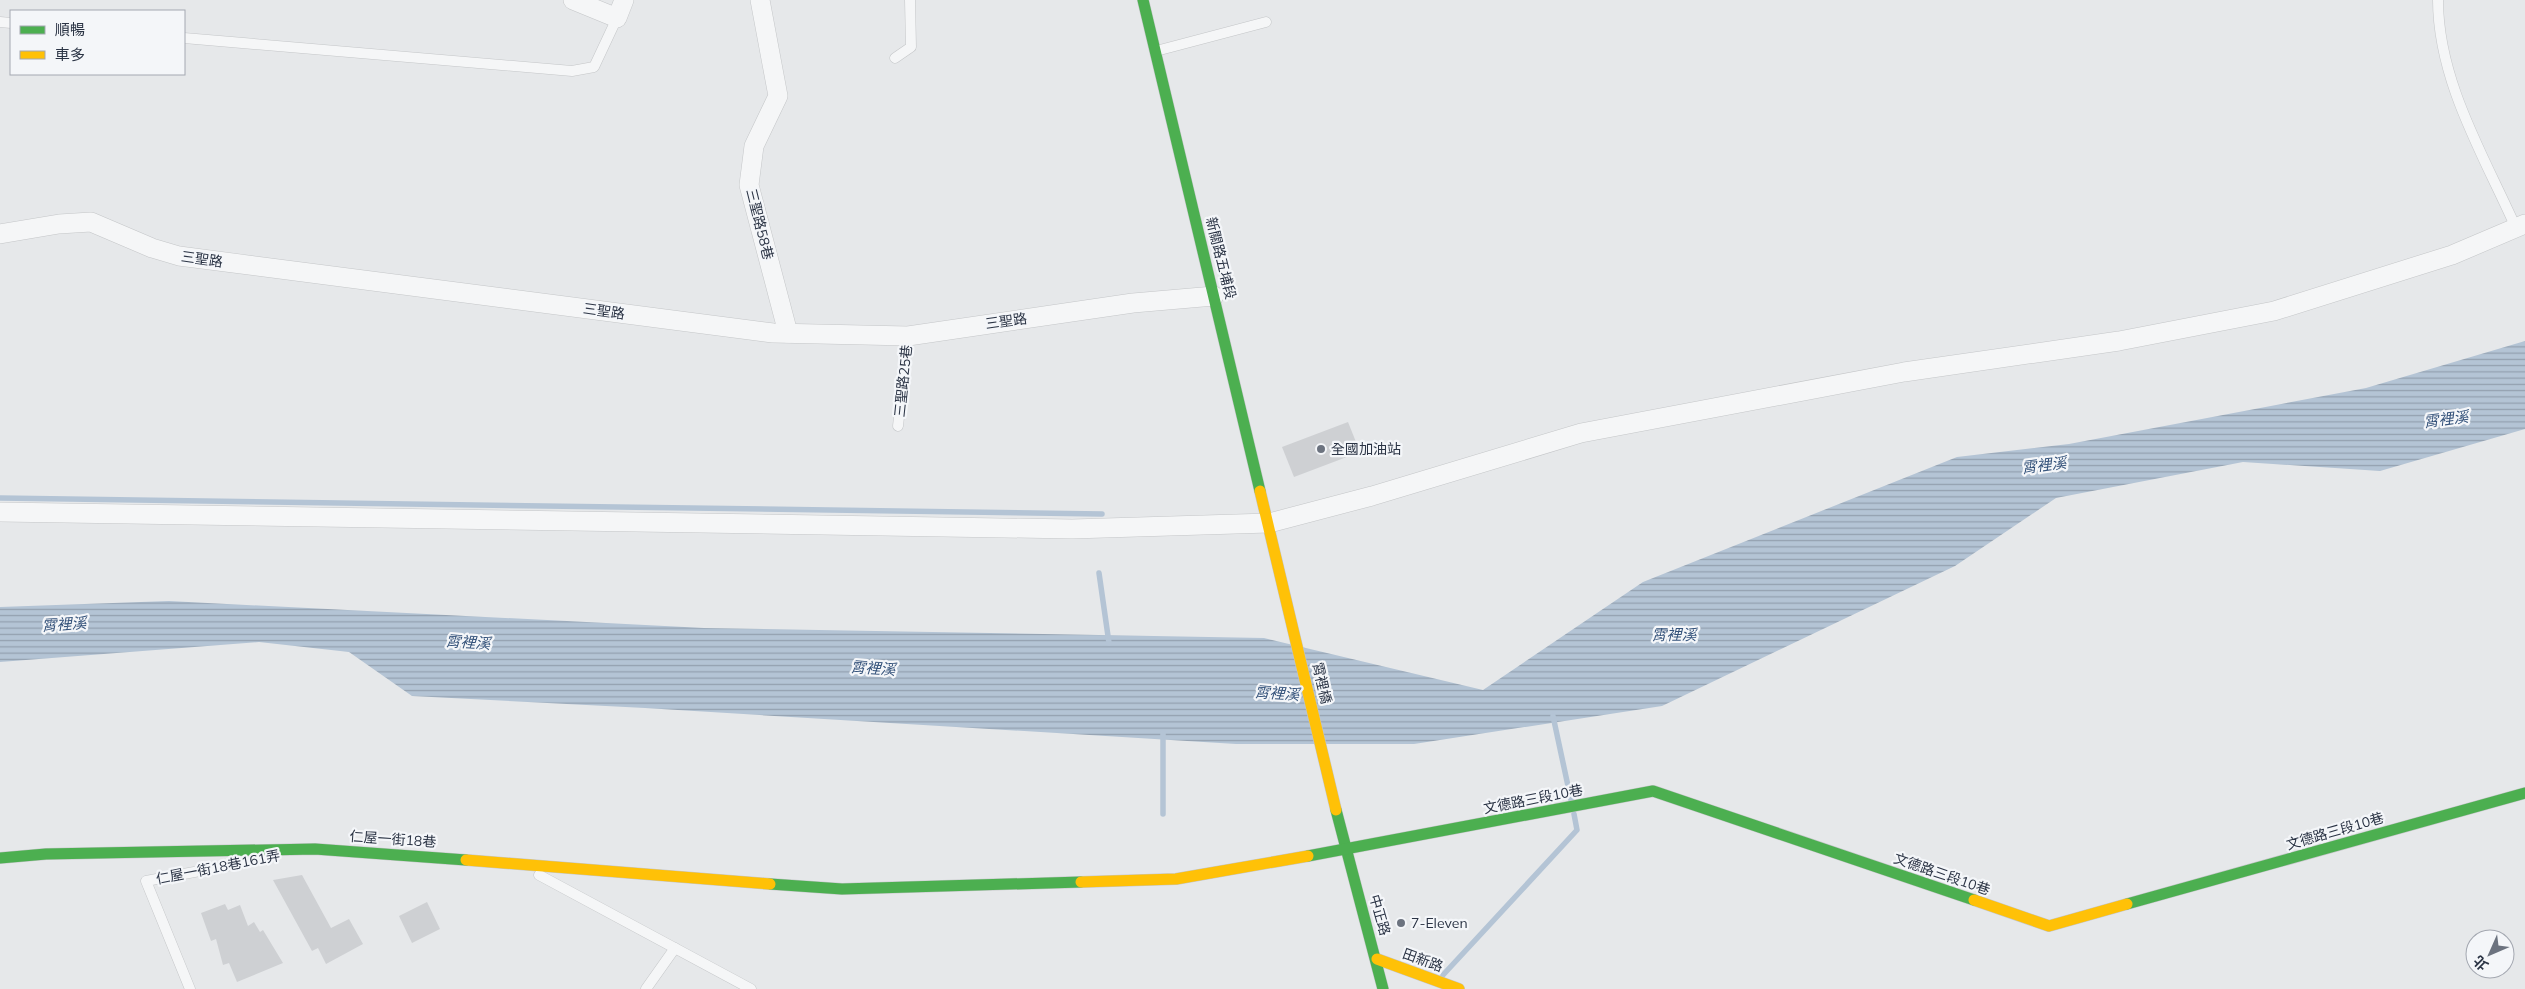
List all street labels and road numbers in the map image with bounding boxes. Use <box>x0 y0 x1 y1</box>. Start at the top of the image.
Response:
street label: 三聖路58巷 <box>742 186 778 262</box>
street label: 新關路五埔段 <box>1202 215 1240 301</box>
street label: 三聖路 <box>180 247 224 271</box>
street label: 三聖路 <box>582 299 626 323</box>
street label: 三聖路 <box>984 309 1028 333</box>
street label: 三聖路25巷 <box>890 344 916 418</box>
street label: 霄裡橋 <box>1309 661 1335 705</box>
street label: 文德路三段10巷 <box>1482 781 1584 817</box>
street label: 文德路三段10巷 <box>2284 808 2386 854</box>
street label: 仁屋一街18巷 <box>349 827 437 851</box>
street label: 仁屋一街18巷161弄 <box>154 846 282 888</box>
street label: 文德路三段10巷 <box>1891 849 1993 899</box>
street label: 中正路 <box>1366 892 1394 938</box>
street label: 田新路 <box>1400 944 1446 976</box>

